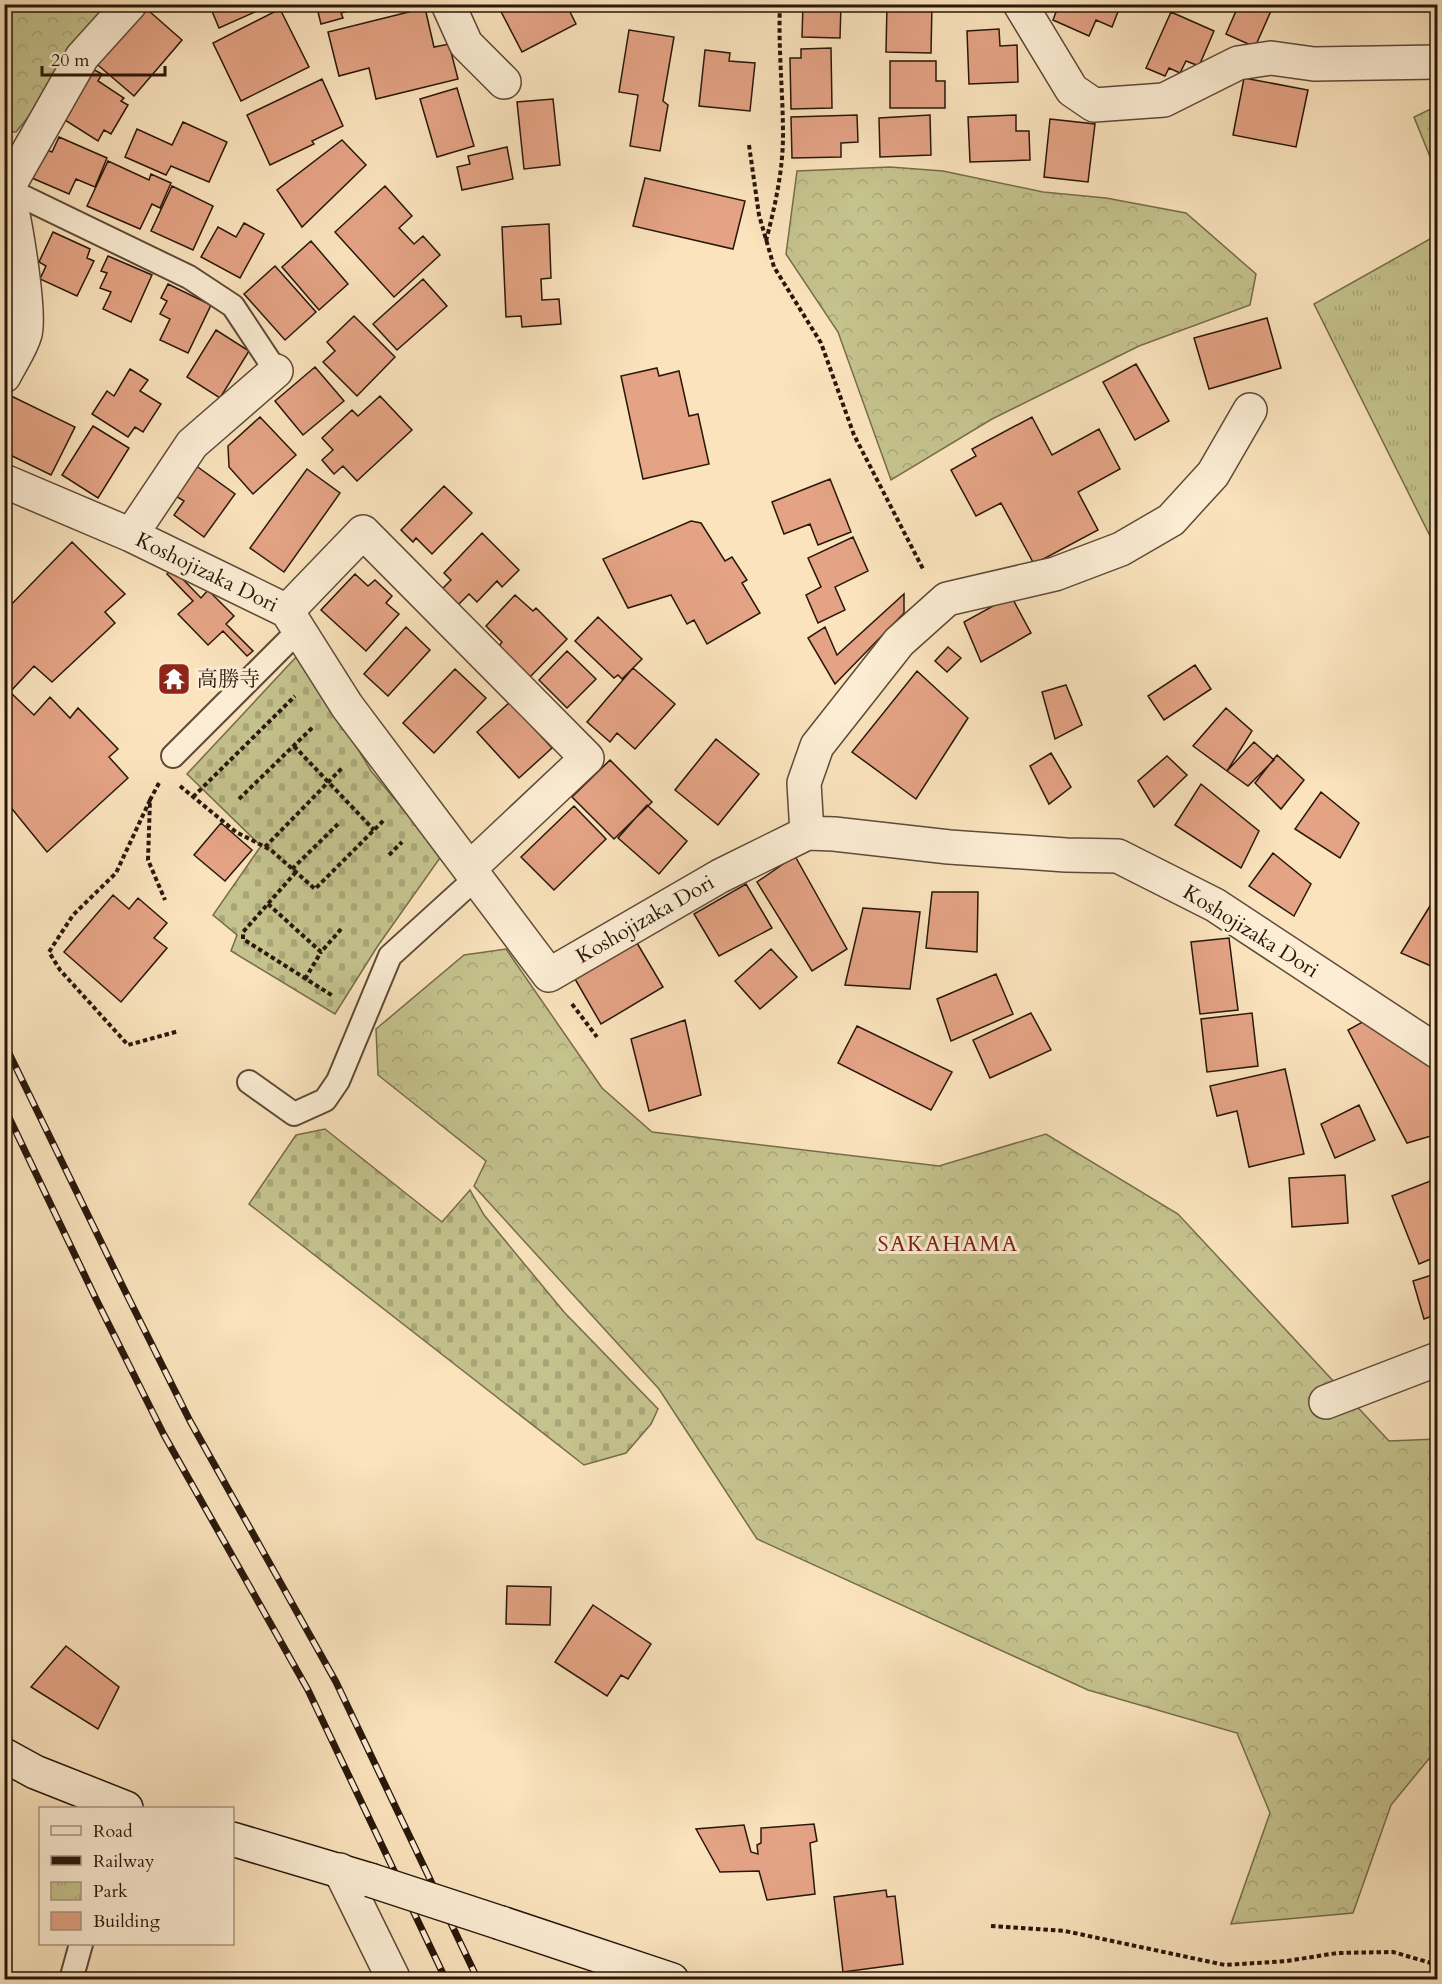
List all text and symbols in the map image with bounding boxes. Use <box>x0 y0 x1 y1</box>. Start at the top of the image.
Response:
scale bar <box>42 39 165 77</box>
text: 20 m <box>51 48 90 73</box>
street label: Koshojizaka Dori <box>131 525 283 620</box>
temple icon: 高勝寺 <box>156 661 192 697</box>
place label: 高勝寺 <box>197 665 260 694</box>
street label: Koshojizaka Dori <box>571 868 720 971</box>
street label: Koshojizaka Dori <box>1177 878 1324 985</box>
district label: SAKAHAMA <box>877 1229 1019 1259</box>
legend <box>39 1807 234 1945</box>
text: Road <box>93 1819 133 1844</box>
text: Railway <box>93 1849 155 1874</box>
text: Park <box>93 1879 128 1904</box>
text: Building <box>93 1909 161 1934</box>

